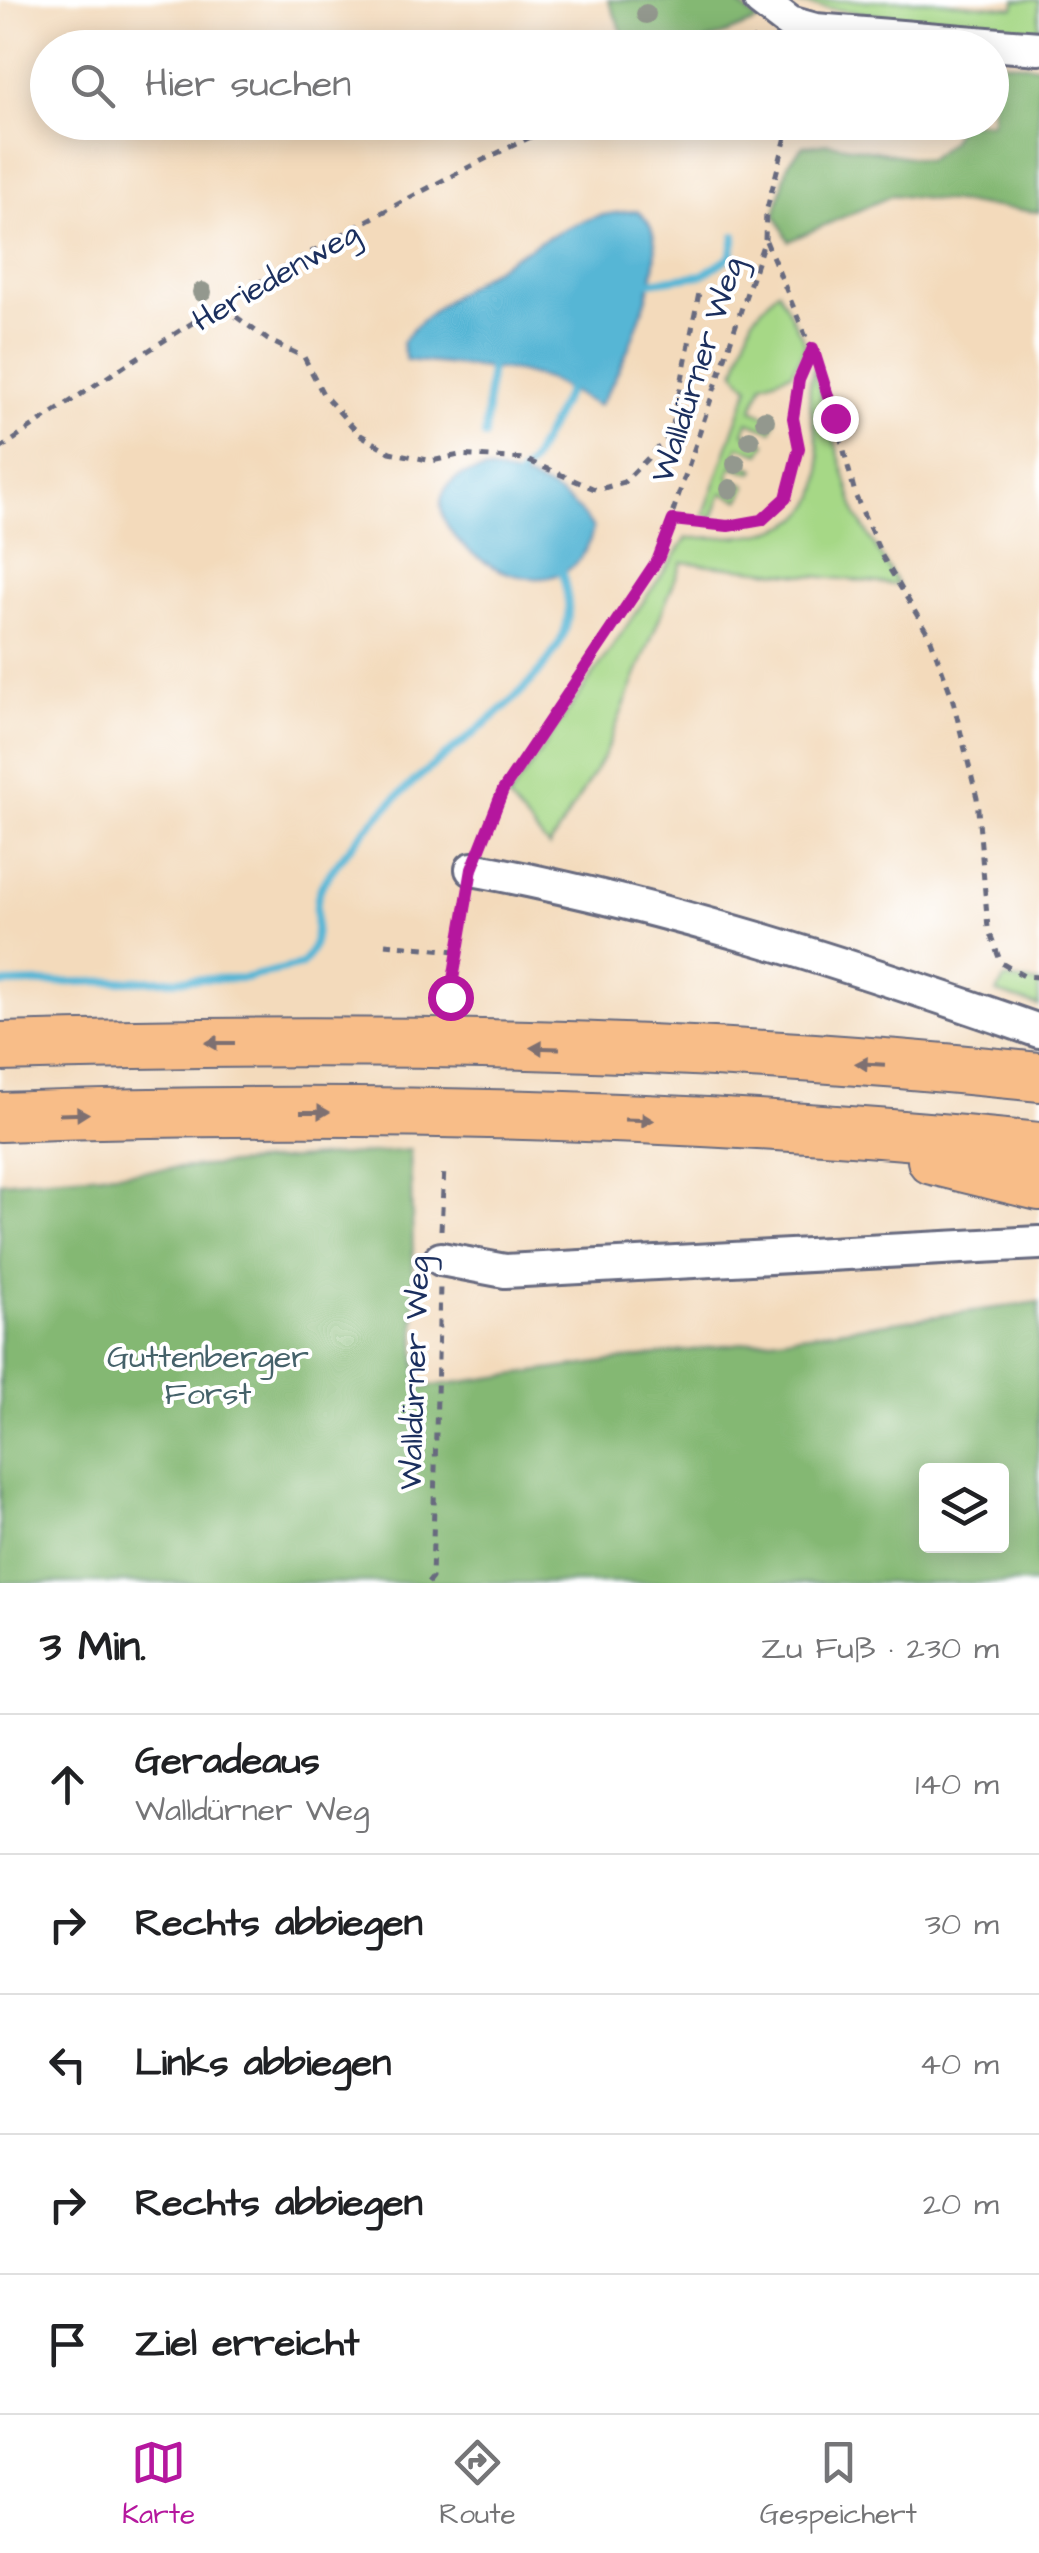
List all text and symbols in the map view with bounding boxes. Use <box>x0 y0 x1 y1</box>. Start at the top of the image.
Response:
search box <box>30 30 1009 140</box>
icon: search <box>65 58 120 113</box>
text: Hier suchen <box>145 59 351 111</box>
street label: Heriedenweg <box>184 211 368 343</box>
street label: Walldürner Weg <box>640 252 756 488</box>
route end <box>813 396 859 442</box>
route start <box>428 975 474 1021</box>
one-way arrow <box>204 1035 236 1051</box>
one-way arrow <box>529 1040 560 1056</box>
one-way arrow <box>853 1056 885 1072</box>
one-way arrow <box>299 1104 331 1120</box>
one-way arrow <box>58 1106 90 1122</box>
one-way arrow <box>624 1113 656 1129</box>
street label: Walldürner Weg <box>388 1255 442 1491</box>
park label: Guttenberger Forst <box>107 1335 309 1417</box>
map controls <box>919 1463 1009 1553</box>
button: layers <box>919 1463 1009 1553</box>
text: 3 Min. <box>40 1619 146 1677</box>
text: Zu Fuß · 230 m <box>761 1626 999 1671</box>
text: Geradeaus <box>135 1736 320 1788</box>
icon: ahead <box>40 1757 95 1812</box>
text: 140 m <box>915 1762 999 1807</box>
text: Walldürner Weg <box>135 1788 369 1833</box>
icon: right <box>40 1897 95 1952</box>
text: Rechts abbiegen <box>135 1898 423 1950</box>
text: 30 m <box>925 1902 999 1947</box>
icon: left <box>40 2037 95 2092</box>
text: Links abbiegen <box>135 2038 391 2090</box>
text: 40 m <box>919 2042 999 2087</box>
icon: right <box>40 2177 95 2232</box>
text: Rechts abbiegen <box>135 2178 423 2230</box>
text: 20 m <box>923 2182 999 2227</box>
icon: arrive <box>40 2317 95 2372</box>
text: Ziel erreicht <box>135 2318 359 2370</box>
tab: Karte <box>122 2435 195 2534</box>
tab: Route <box>439 2435 516 2534</box>
tab: Gespeichert <box>760 2435 917 2534</box>

